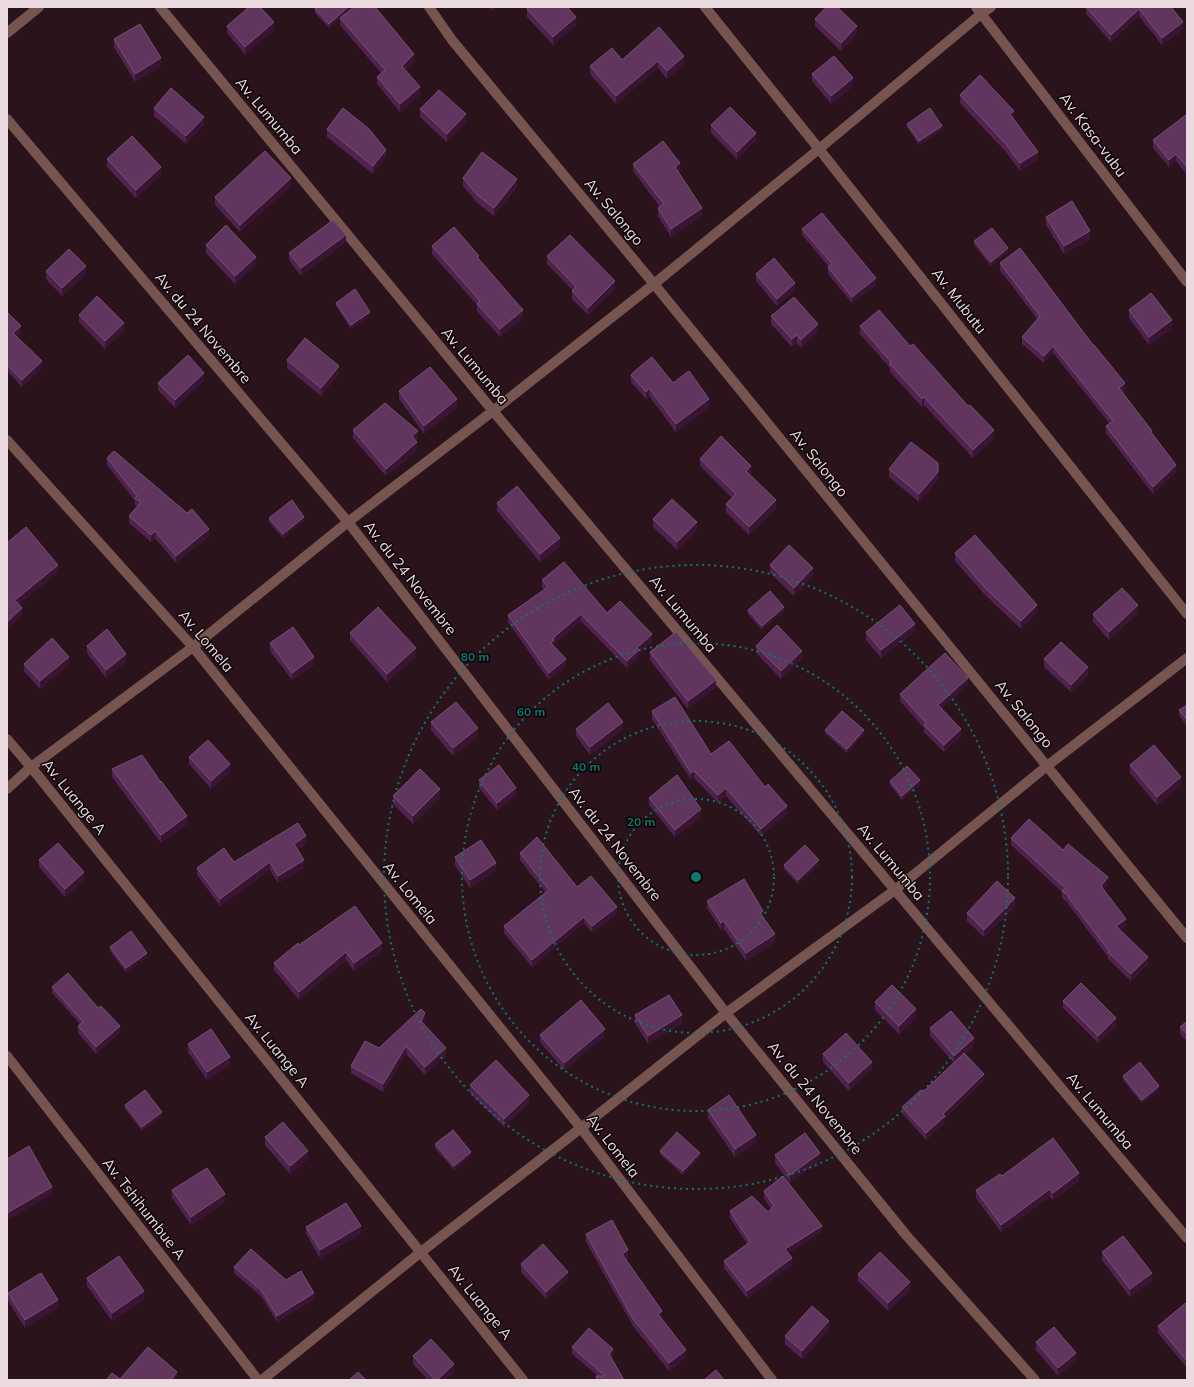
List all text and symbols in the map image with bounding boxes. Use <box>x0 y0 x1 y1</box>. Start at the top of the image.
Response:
street label: Av. Lumumba <box>232 73 307 158</box>
street label: Av. Kasa-vubu <box>1056 89 1131 181</box>
street label: Av. Salongo <box>581 174 648 249</box>
street label: Av. Mubutu <box>928 264 991 337</box>
street label: Av. du 24 Novembre <box>151 268 256 387</box>
street label: Av. Lumumba <box>438 323 513 408</box>
street label: Av. Salongo <box>786 425 853 501</box>
street label: Av. du 24 Novembre <box>360 517 461 639</box>
street label: Av. Lumumba <box>646 571 721 656</box>
street label: Av. Lomela <box>175 606 238 676</box>
text: 80 m <box>461 649 489 664</box>
street label: Av. Salongo <box>991 676 1058 752</box>
text: 60 m <box>517 704 545 719</box>
street label: Av. Luange A <box>38 755 111 838</box>
text: 40 m <box>572 759 600 774</box>
street label: Av. du 24 Novembre <box>565 783 666 905</box>
text: 20 m <box>627 814 655 829</box>
street label: Av. Lumumba <box>854 819 929 904</box>
street label: Av. Lomela <box>379 857 442 928</box>
centre of rings <box>689 870 703 884</box>
street label: Av. Luange A <box>241 1008 314 1091</box>
street label: Av. du 24 Novembre <box>764 1037 867 1158</box>
street label: Av. Lumumba <box>1063 1068 1138 1153</box>
street label: Av. Lomela <box>583 1110 644 1181</box>
street label: Av. Tshihumbue A <box>99 1154 190 1264</box>
street label: Av. Luange A <box>444 1260 517 1343</box>

